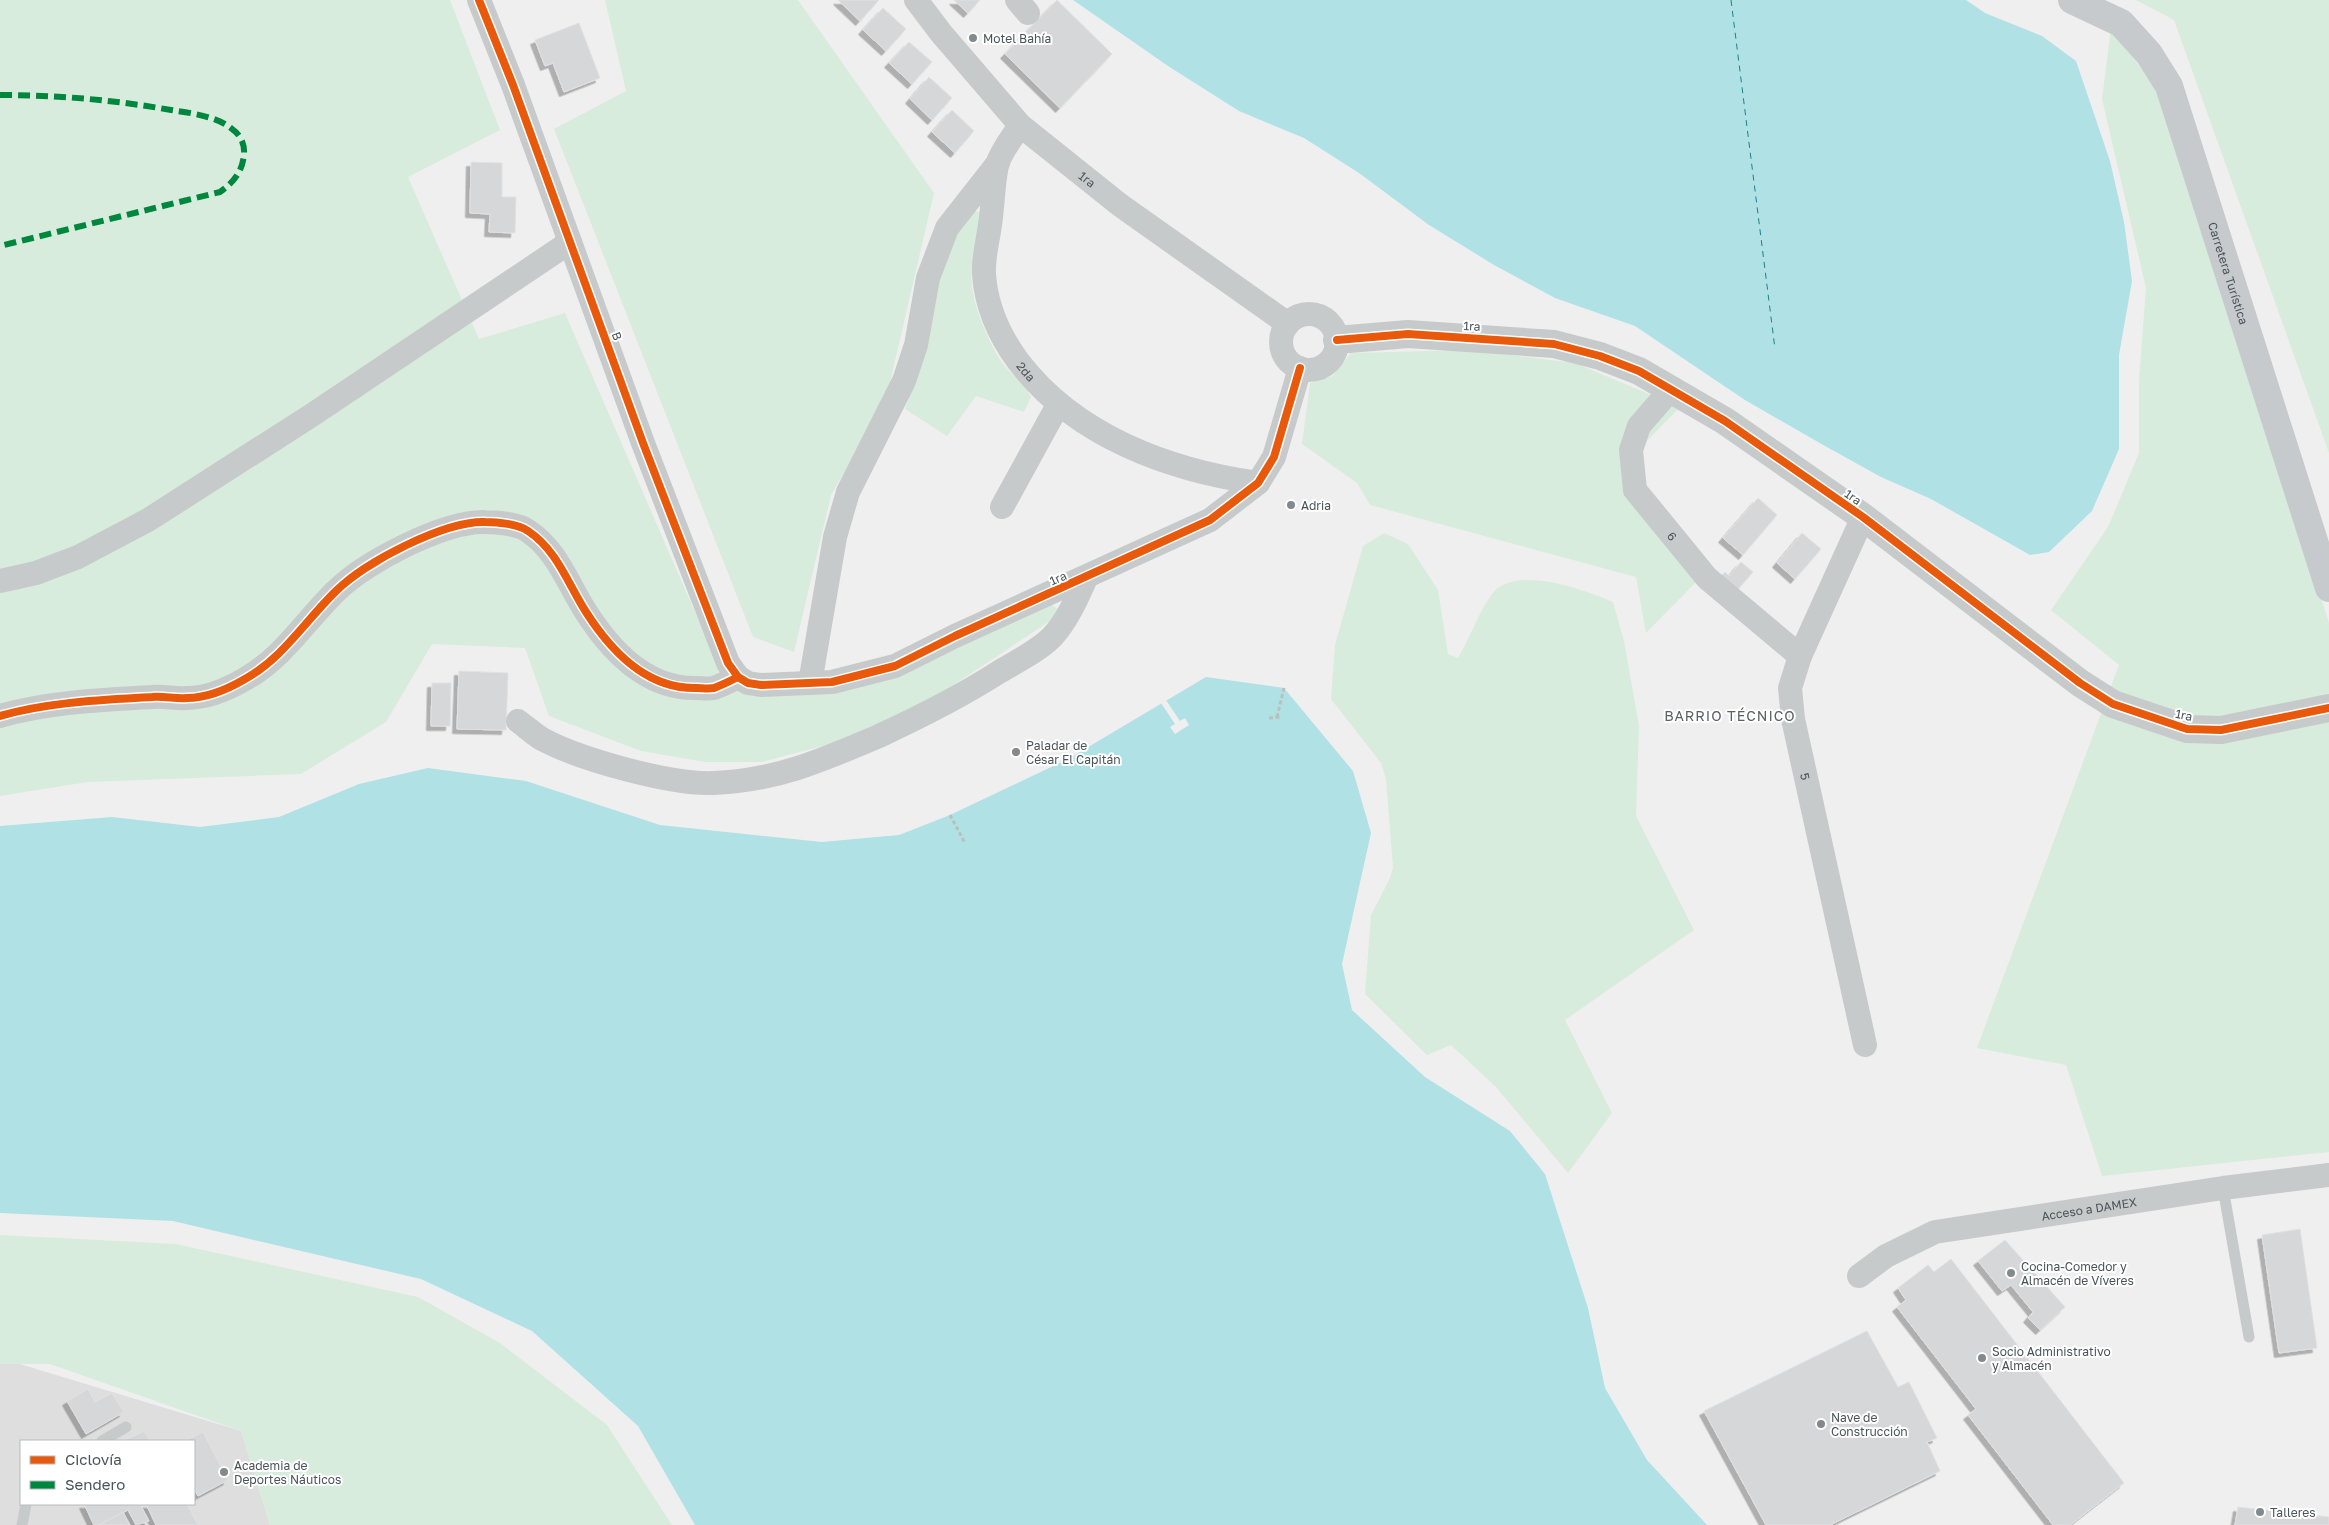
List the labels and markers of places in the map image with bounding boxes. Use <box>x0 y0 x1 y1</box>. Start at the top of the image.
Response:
place label: Motel Bahía <box>983 31 1051 46</box>
marker: Motel Bahía <box>967 32 979 44</box>
place label: Adria <box>1301 498 1331 513</box>
marker: Adria <box>1285 499 1297 511</box>
place label: Paladar de César El Capitán <box>1026 738 1121 767</box>
marker: Paladar de César El Capitán <box>1010 746 1022 758</box>
place label: Cocina-Comedor y Almacén de Víveres <box>2021 1259 2134 1288</box>
marker: Cocina-Comedor y Almacén de Víveres <box>2005 1267 2017 1279</box>
place label: Socio Administrativo y Almacén <box>1992 1344 2111 1373</box>
marker: Socio Administrativo y Almacén <box>1976 1352 1988 1364</box>
place label: Nave de Construcción <box>1831 1410 1908 1439</box>
marker: Nave de Construcción <box>1815 1418 1827 1430</box>
place label: Academia de Deportes Náuticos <box>234 1458 341 1487</box>
marker: Academia de Deportes Náuticos <box>218 1466 230 1478</box>
place label: Talleres <box>2270 1505 2316 1520</box>
marker: Talleres <box>2254 1506 2266 1518</box>

